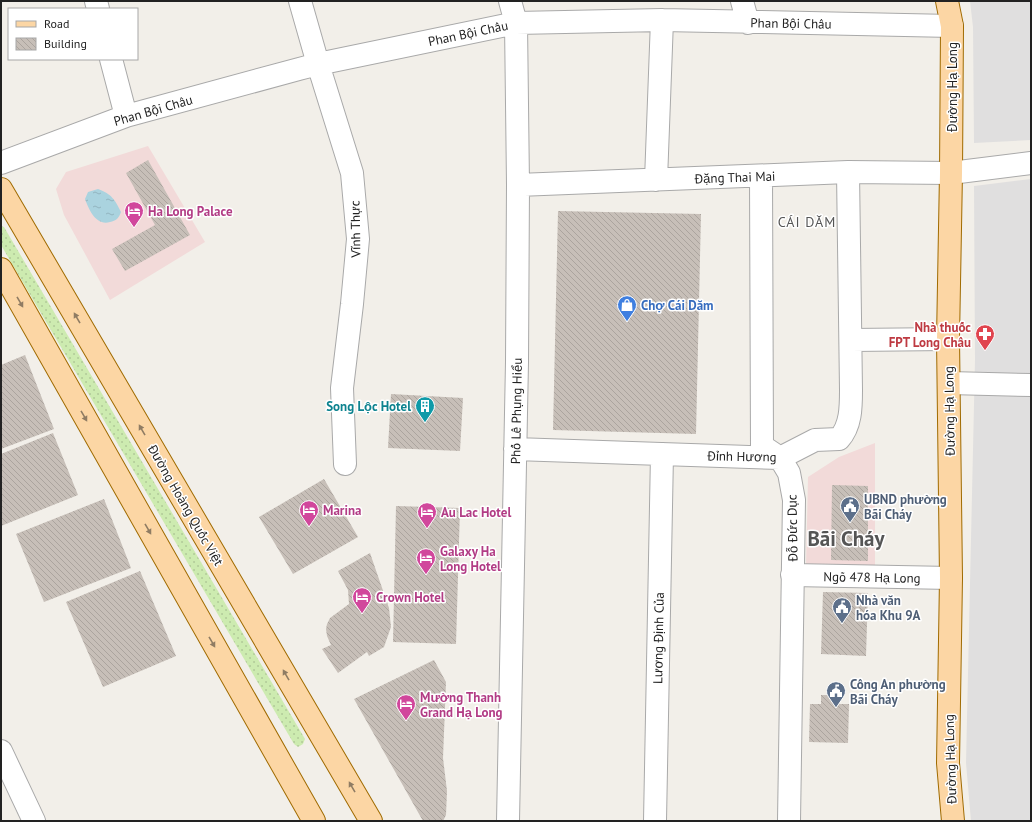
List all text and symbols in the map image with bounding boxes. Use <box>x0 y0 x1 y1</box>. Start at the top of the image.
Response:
legend <box>8 8 138 60</box>
street label: Phan Bội Châu <box>750 14 832 33</box>
text: Road <box>44 16 69 31</box>
street label: Phan Bội Châu <box>427 17 510 50</box>
text: Building <box>44 36 87 51</box>
street label: Đường Hạ Long <box>944 42 961 133</box>
street label: Phan Bội Châu <box>112 91 195 130</box>
street label: Đặng Thai Mai <box>693 168 776 187</box>
hotel icon: Ha Long Palace <box>123 200 145 228</box>
street label: Vĩnh Thực <box>346 200 365 259</box>
place label: Ha Long Palace <box>148 203 233 220</box>
district label: CÁI DĂM <box>778 213 836 231</box>
shop icon: Chợ Cái Dăm <box>616 294 638 322</box>
one-way arrow <box>17 297 24 308</box>
place label: Chợ Cái Dăm <box>641 297 714 314</box>
one-way arrow <box>73 312 80 324</box>
place label: Nhà thuốc FPT Long Châu <box>889 319 971 351</box>
pharmacy icon: Nhà thuốc FPT Long Châu <box>974 323 996 351</box>
street label: Phố Lê Phụng Hiểu <box>507 358 526 464</box>
street label: Đường Hạ Long <box>940 366 959 457</box>
building icon: Song Lộc Hotel <box>414 395 436 423</box>
place label: Song Lộc Hotel <box>326 398 411 415</box>
one-way arrow <box>81 410 88 421</box>
one-way arrow <box>139 424 146 436</box>
street label: Đường Hoàng Quốc Việt <box>143 441 227 569</box>
street label: Đỉnh Hương <box>706 447 777 466</box>
place label: UBND phường Bãi Cháy <box>864 491 947 523</box>
street label: Đỗ Đức Dục <box>783 494 802 563</box>
public building icon: UBND phường Bãi Cháy <box>839 495 861 523</box>
hotel icon: Marina <box>298 499 320 527</box>
hotel icon: Au Lac Hotel <box>416 501 438 529</box>
place label: Marina <box>323 502 361 519</box>
place label: Au Lac Hotel <box>441 504 511 521</box>
one-way arrow <box>145 523 152 535</box>
district label: Bãi Cháy <box>807 525 886 552</box>
place label: Galaxy Ha Long Hotel <box>440 543 501 575</box>
hotel icon: Galaxy Ha Long Hotel <box>415 547 437 575</box>
street label: Ngõ 478 Hạ Long <box>823 568 921 587</box>
hotel icon: Crown Hotel <box>351 586 373 614</box>
place label: Crown Hotel <box>376 589 445 606</box>
street label: Lương Định Của <box>649 592 668 684</box>
place label: Nhà văn hóa Khu 9A <box>856 592 921 624</box>
public building icon: Nhà văn hóa Khu 9A <box>831 596 853 624</box>
one-way arrow <box>209 636 216 648</box>
one-way arrow <box>282 669 289 681</box>
place label: Công An phường Bãi Cháy <box>850 676 946 708</box>
public building icon: Công An phường Bãi Cháy <box>825 680 847 708</box>
place label: Mường Thanh Grand Hạ Long <box>420 689 503 721</box>
hotel icon: Mường Thanh Grand Hạ Long <box>395 693 417 721</box>
street label: Đường Hạ Long <box>940 714 961 805</box>
one-way arrow <box>348 781 355 793</box>

